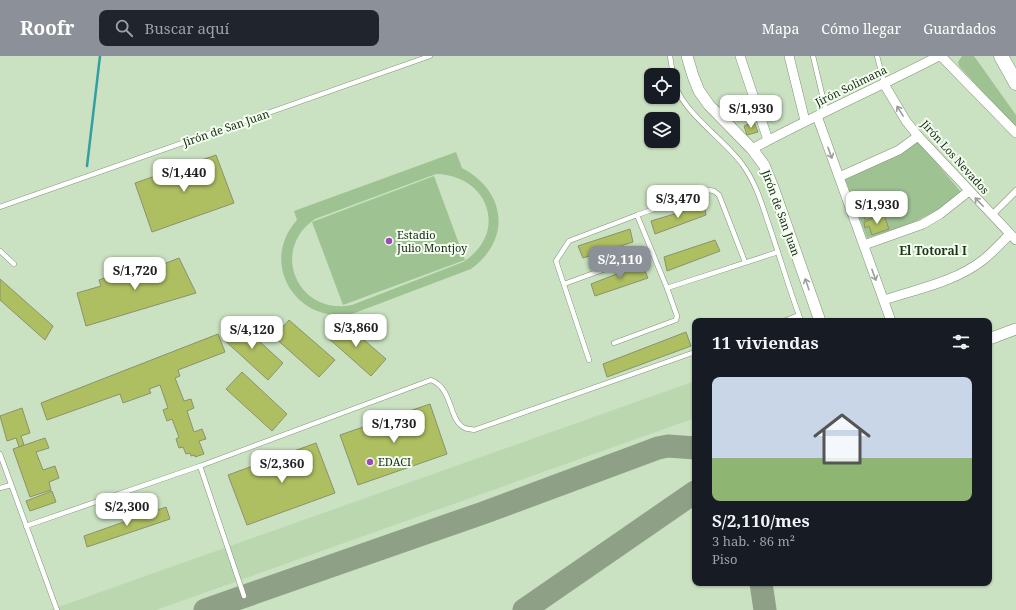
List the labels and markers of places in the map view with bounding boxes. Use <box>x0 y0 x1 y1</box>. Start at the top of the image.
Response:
pin: S/1,930 <box>714 95 788 129</box>
pin: S/1,440 <box>147 159 221 193</box>
pin: S/3,470 <box>641 185 715 219</box>
pin: S/1,930 <box>840 191 914 225</box>
place label: Estadio Julio Montjoy <box>396 227 468 255</box>
marker: Estadio Julio Montjoy <box>384 236 394 246</box>
pin: S/2,110 <box>583 246 657 280</box>
pin: S/1,720 <box>98 257 172 291</box>
pin: S/3,860 <box>319 314 393 348</box>
pin: S/4,120 <box>215 316 289 350</box>
pin: S/1,730 <box>357 410 431 444</box>
pin: S/2,360 <box>245 450 319 484</box>
place label: EDACI <box>378 454 411 469</box>
marker: EDACI <box>365 457 375 467</box>
pin: S/2,300 <box>90 493 164 527</box>

